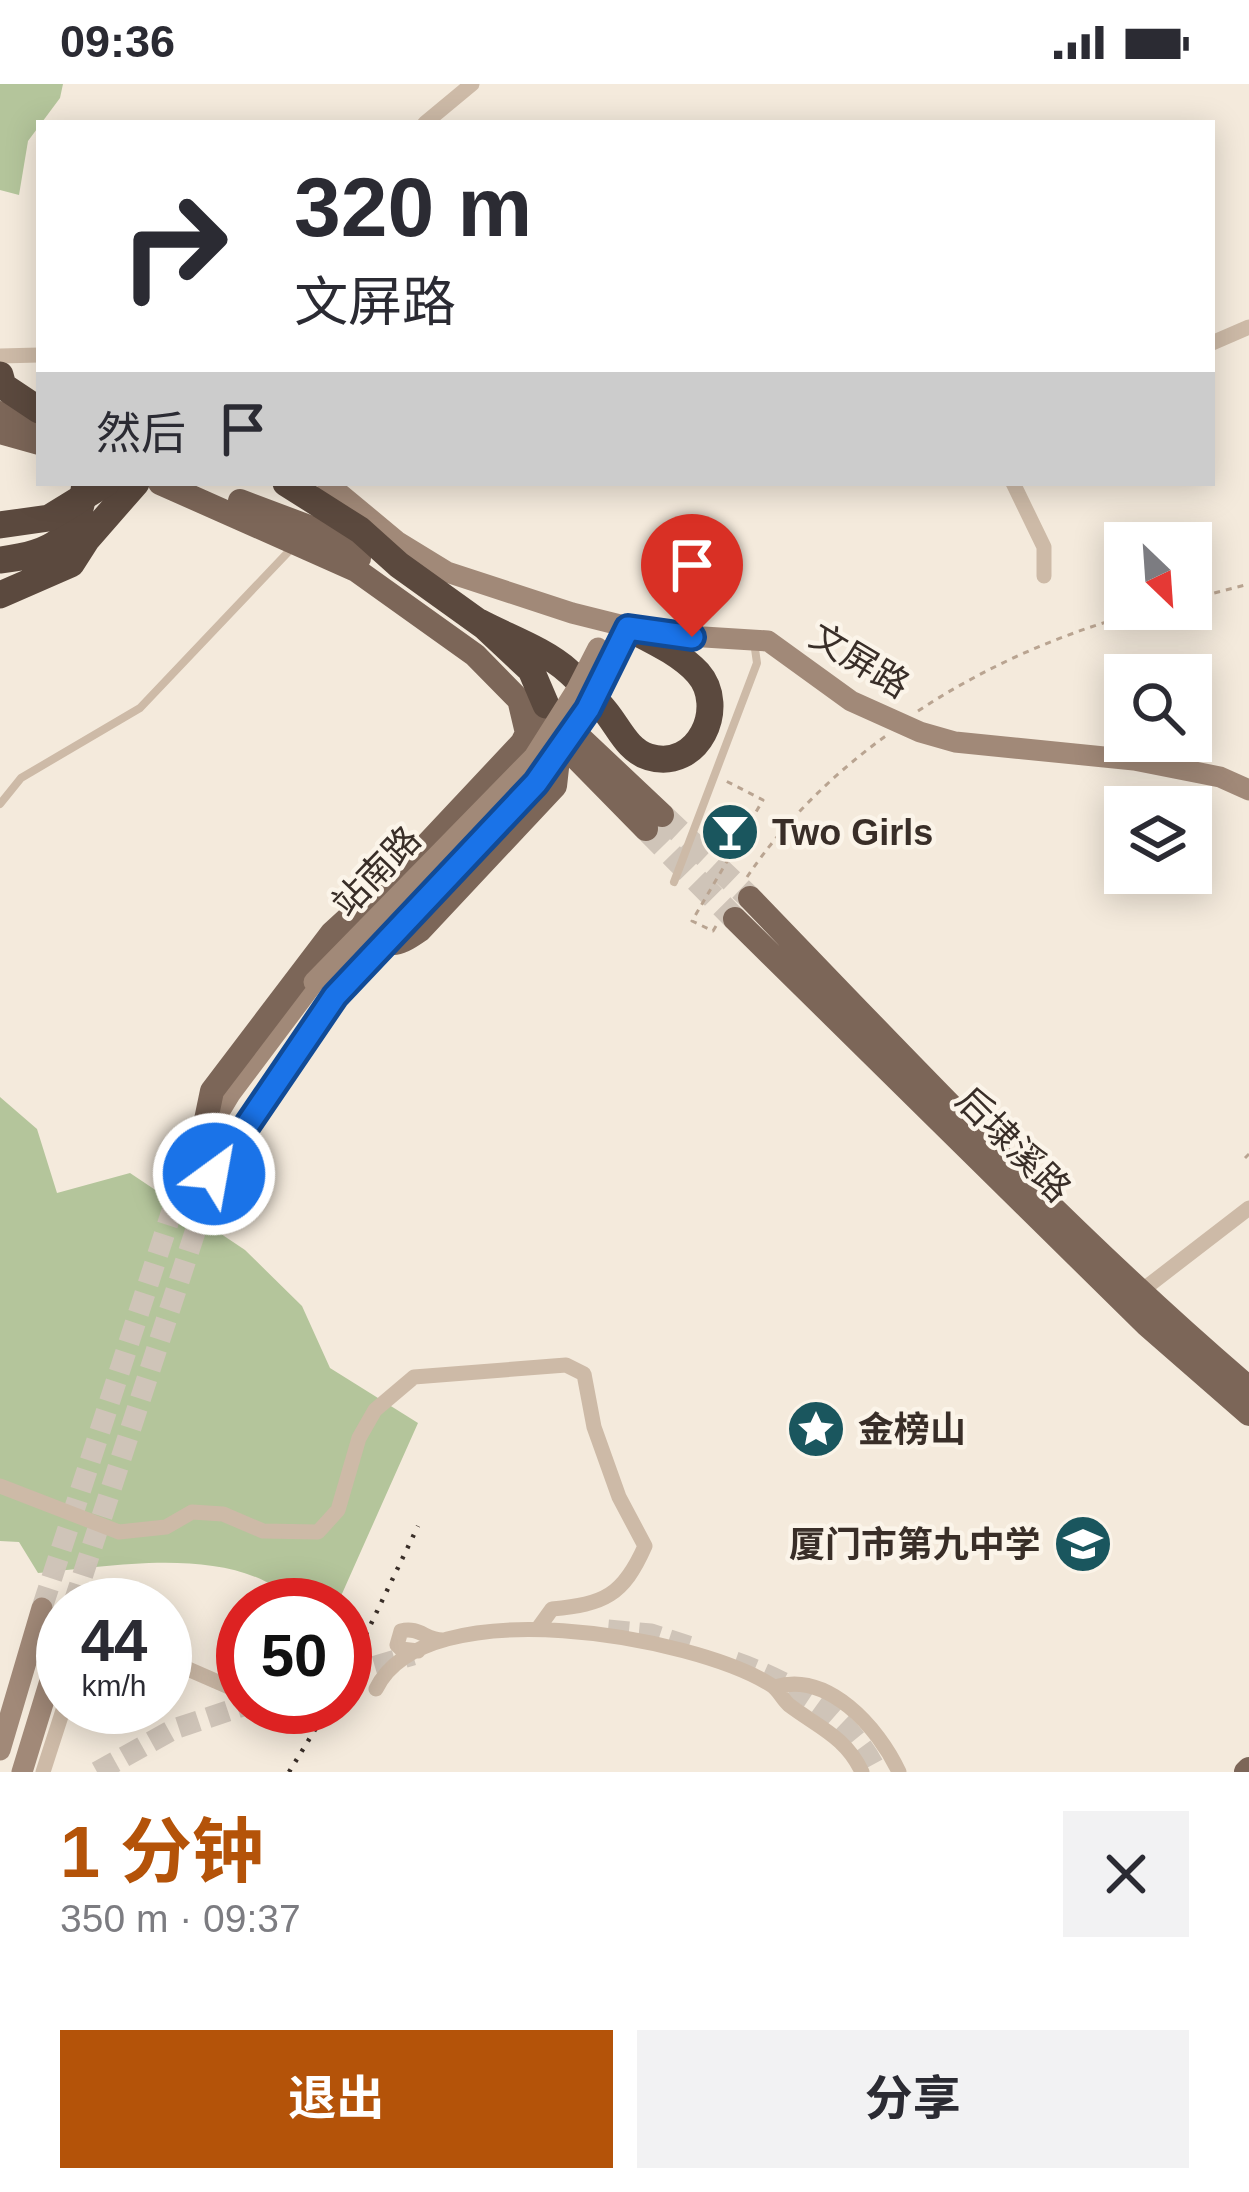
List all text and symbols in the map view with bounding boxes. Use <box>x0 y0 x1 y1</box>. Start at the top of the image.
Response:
text: 09:36 <box>60 16 175 67</box>
text: 320 m <box>294 160 532 254</box>
icon: right <box>96 168 252 324</box>
text: 文屏路 <box>294 272 456 332</box>
icon: arrive <box>210 396 276 462</box>
text: 然后 <box>96 408 186 459</box>
pin <box>641 514 743 637</box>
north arrow <box>1104 522 1212 630</box>
map controls <box>1104 522 1212 894</box>
icon: arrive <box>659 532 725 598</box>
street label: 文屏路 <box>803 615 917 706</box>
button: search <box>1104 654 1212 762</box>
button: layers <box>1104 786 1212 894</box>
bar icon: Two Girls <box>699 801 761 863</box>
place label: Two Girls <box>772 812 933 853</box>
street label: 站南路 <box>324 818 429 924</box>
street label: 后埭溪路 <box>948 1079 1079 1210</box>
position arrow <box>151 1111 277 1237</box>
place icon: 金榜山 <box>785 1398 847 1460</box>
place label: 金榜山 <box>858 1409 966 1450</box>
school or university icon: 厦门市第九中学 <box>1052 1513 1114 1575</box>
place label: 厦门市第九中学 <box>789 1524 1041 1565</box>
speed limit sign: 50 <box>216 1578 372 1734</box>
text: 44 <box>81 1607 147 1674</box>
text: km/h <box>81 1669 147 1702</box>
button: close <box>1063 1811 1189 1937</box>
text: 1 分钟 <box>60 1812 264 1892</box>
text: 350 m · 09:37 <box>60 1897 301 1940</box>
button: 退出 <box>60 2030 613 2168</box>
button: 分享 <box>637 2030 1189 2168</box>

